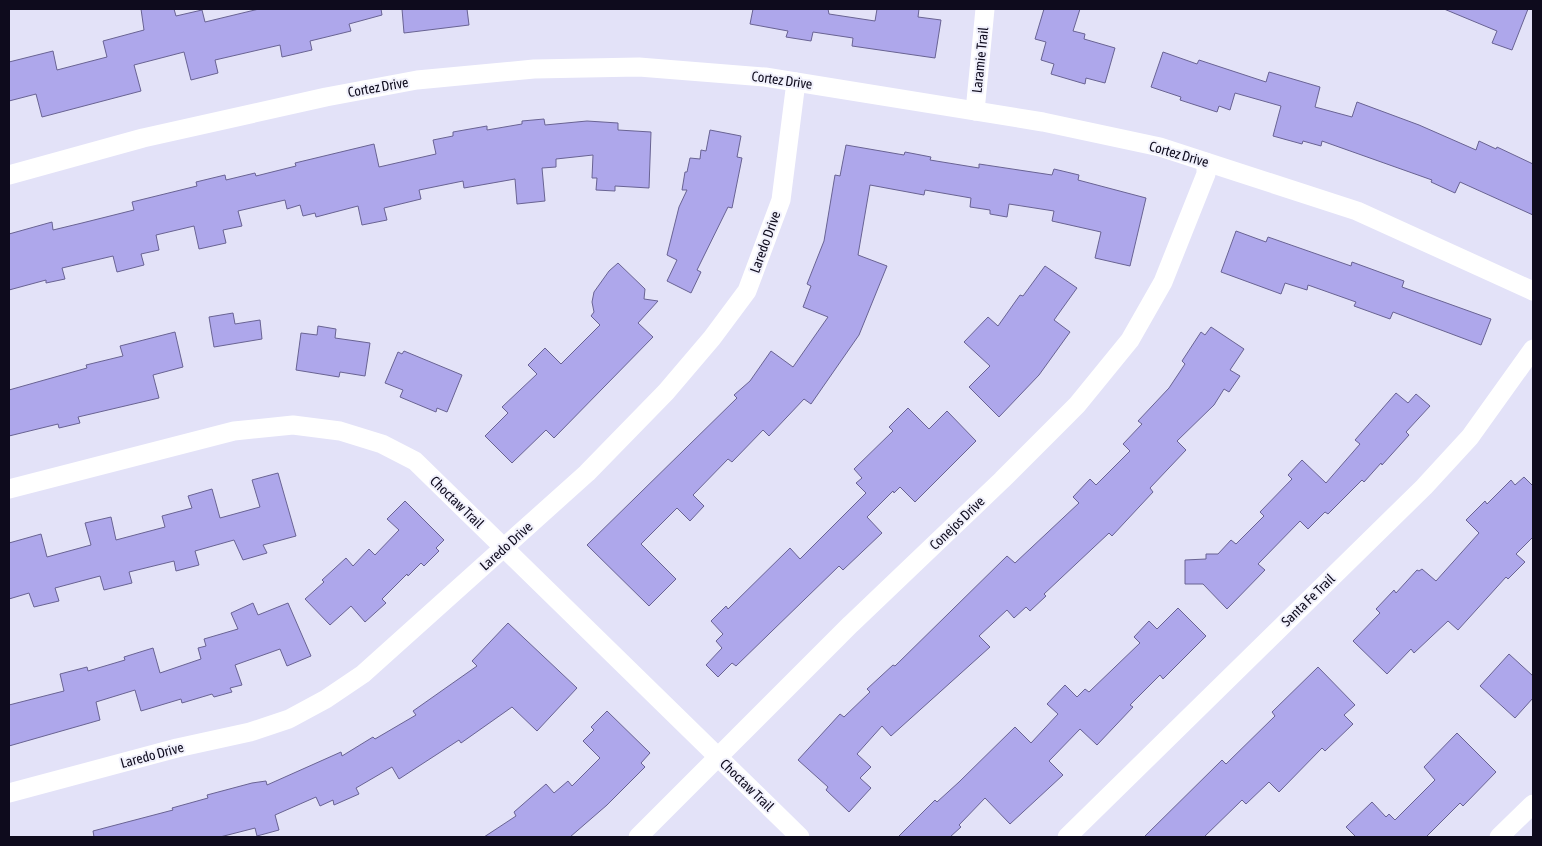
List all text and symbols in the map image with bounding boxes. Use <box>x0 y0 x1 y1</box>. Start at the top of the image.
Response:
street label: Laramie Trail <box>969 26 991 94</box>
street label: Cortez Drive <box>751 68 813 92</box>
street label: Cortez Drive <box>346 74 410 100</box>
street label: Cortez Drive <box>1147 138 1211 170</box>
street label: Laredo Drive <box>746 209 784 275</box>
street label: Choctaw Trail <box>427 473 487 532</box>
street label: Conejos Drive <box>926 493 988 553</box>
street label: Laredo Drive <box>477 518 535 574</box>
street label: Santa Fe Trail <box>1278 570 1338 629</box>
street label: Laredo Drive <box>119 739 185 771</box>
street label: Choctaw Trail <box>717 756 777 815</box>

